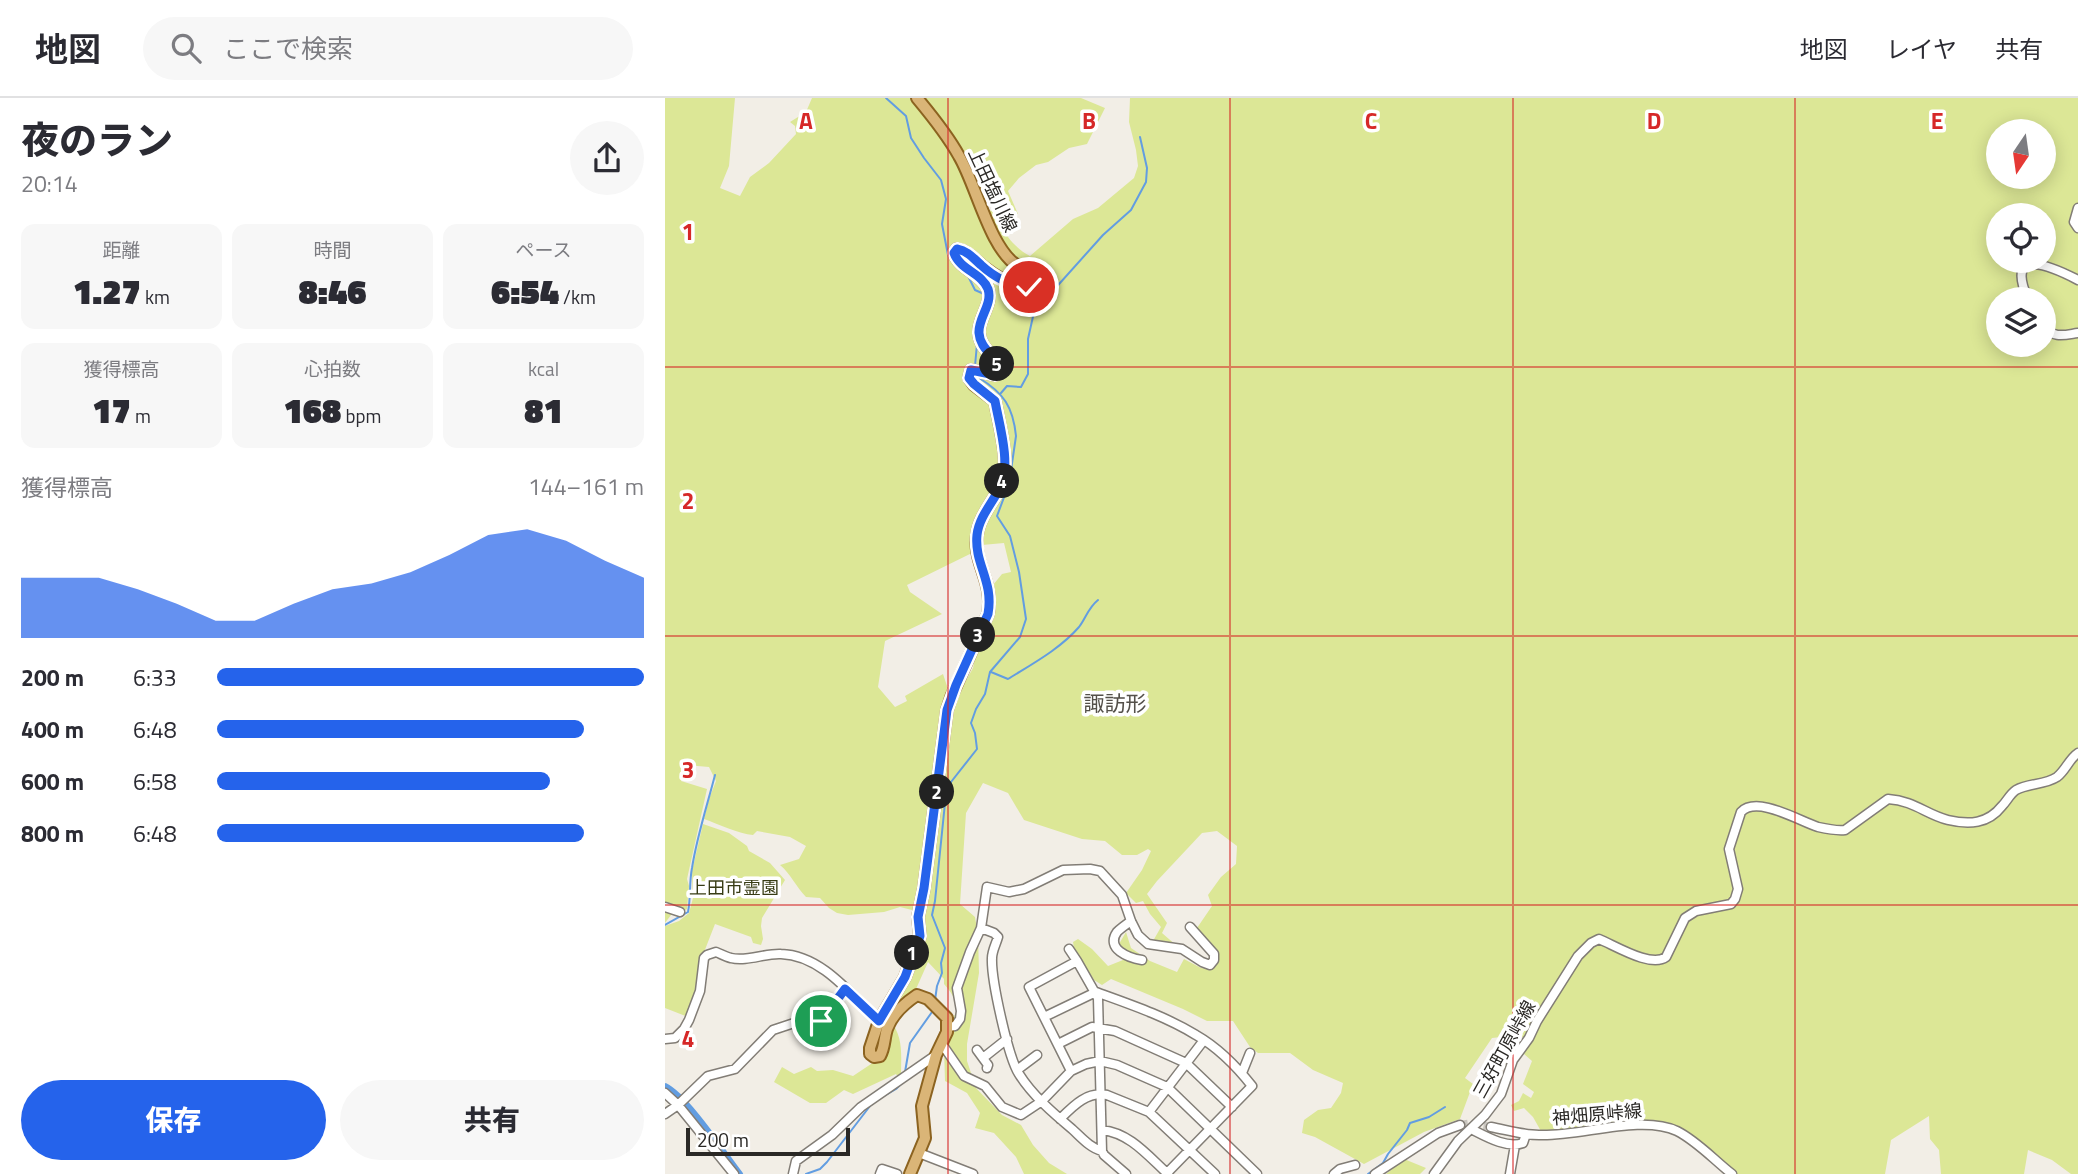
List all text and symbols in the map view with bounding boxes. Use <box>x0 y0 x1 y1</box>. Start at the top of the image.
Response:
search box <box>143 17 633 80</box>
text: 地図 <box>35 24 101 74</box>
icon: search <box>167 29 205 67</box>
text: ここで検索 <box>223 29 353 68</box>
text: 地図 <box>1800 31 1848 67</box>
text: レイヤ <box>1886 31 1957 67</box>
text: 共有 <box>1995 31 2043 67</box>
text: A <box>799 103 813 138</box>
text: B <box>1082 103 1096 138</box>
text: C <box>1365 103 1377 138</box>
text: D <box>1647 103 1661 138</box>
text: E <box>1931 103 1943 138</box>
text: 夜のラン <box>21 111 173 169</box>
north arrow <box>1986 119 2056 189</box>
map controls <box>1986 119 2056 357</box>
button: share <box>570 121 644 195</box>
street label: 上田塩川線 <box>962 144 1024 236</box>
text: 20:14 <box>21 166 78 201</box>
button: locate <box>1986 203 2056 273</box>
text: 1 <box>682 214 694 249</box>
text: 距離 <box>102 235 141 264</box>
text: 時間 <box>313 235 352 264</box>
text: ペース <box>515 235 572 264</box>
pin <box>999 257 1059 317</box>
text: 1.27 <box>73 264 141 318</box>
text: 8:46 <box>299 264 366 318</box>
text: 6:54 <box>491 264 559 318</box>
icon: check <box>1010 268 1048 306</box>
text: km <box>141 282 170 311</box>
text: /km <box>559 282 596 311</box>
button: layers <box>1986 287 2056 357</box>
pin: 5 <box>979 346 1015 382</box>
text: 5 <box>991 349 1002 378</box>
text: 獲得標高 <box>83 354 160 383</box>
text: 心拍数 <box>304 354 361 383</box>
text: kcal <box>528 354 559 383</box>
text: 17 <box>92 383 131 437</box>
text: 168 <box>284 383 341 437</box>
text: 81 <box>524 383 563 437</box>
text: m <box>131 401 151 430</box>
text: bpm <box>341 401 381 430</box>
pin: 4 <box>985 464 1019 498</box>
text: 4 <box>996 466 1007 495</box>
text: 144–161 m <box>528 469 644 504</box>
text: 獲得標高 <box>21 470 113 505</box>
text: 2 <box>682 483 694 518</box>
pin: 3 <box>961 618 995 652</box>
text: 3 <box>972 620 983 649</box>
text: 200 m <box>21 660 84 695</box>
text: 6:33 <box>133 660 177 695</box>
district label: 諏訪形 <box>1084 687 1147 719</box>
text: 400 m <box>21 712 84 747</box>
text: 6:48 <box>133 712 177 747</box>
text: 3 <box>682 752 694 787</box>
text: 600 m <box>21 764 84 799</box>
text: 6:58 <box>133 764 177 799</box>
pin: 2 <box>919 774 955 810</box>
text: 2 <box>931 777 942 806</box>
text: 800 m <box>21 816 84 851</box>
text: 6:48 <box>133 816 177 851</box>
park label: 上田市霊園 <box>689 874 779 901</box>
pin: 1 <box>895 936 929 970</box>
text: 1 <box>906 938 917 967</box>
pin <box>791 991 851 1051</box>
street label: 三好町原峠線 <box>1466 995 1542 1103</box>
icon: arrive <box>802 1002 840 1040</box>
text: 4 <box>682 1021 694 1056</box>
button: 保存 <box>21 1080 326 1160</box>
button: 共有 <box>340 1080 644 1160</box>
street label: 神畑原峠線 <box>1551 1097 1643 1131</box>
scale bar <box>686 1125 851 1157</box>
text: 200 m <box>697 1125 749 1154</box>

